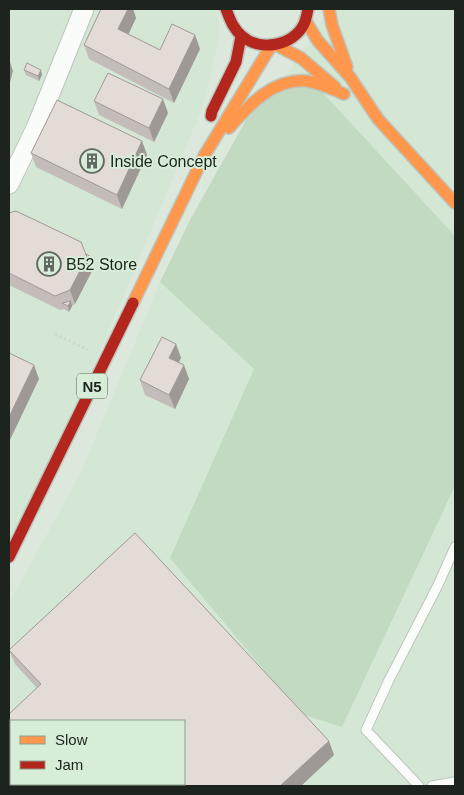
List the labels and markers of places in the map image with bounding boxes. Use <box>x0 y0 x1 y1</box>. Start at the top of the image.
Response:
building icon: Inside Concept <box>79 148 105 174</box>
place label: Inside Concept <box>110 153 217 170</box>
building icon: B52 Store <box>36 251 62 277</box>
place label: B52 Store <box>66 256 137 273</box>

